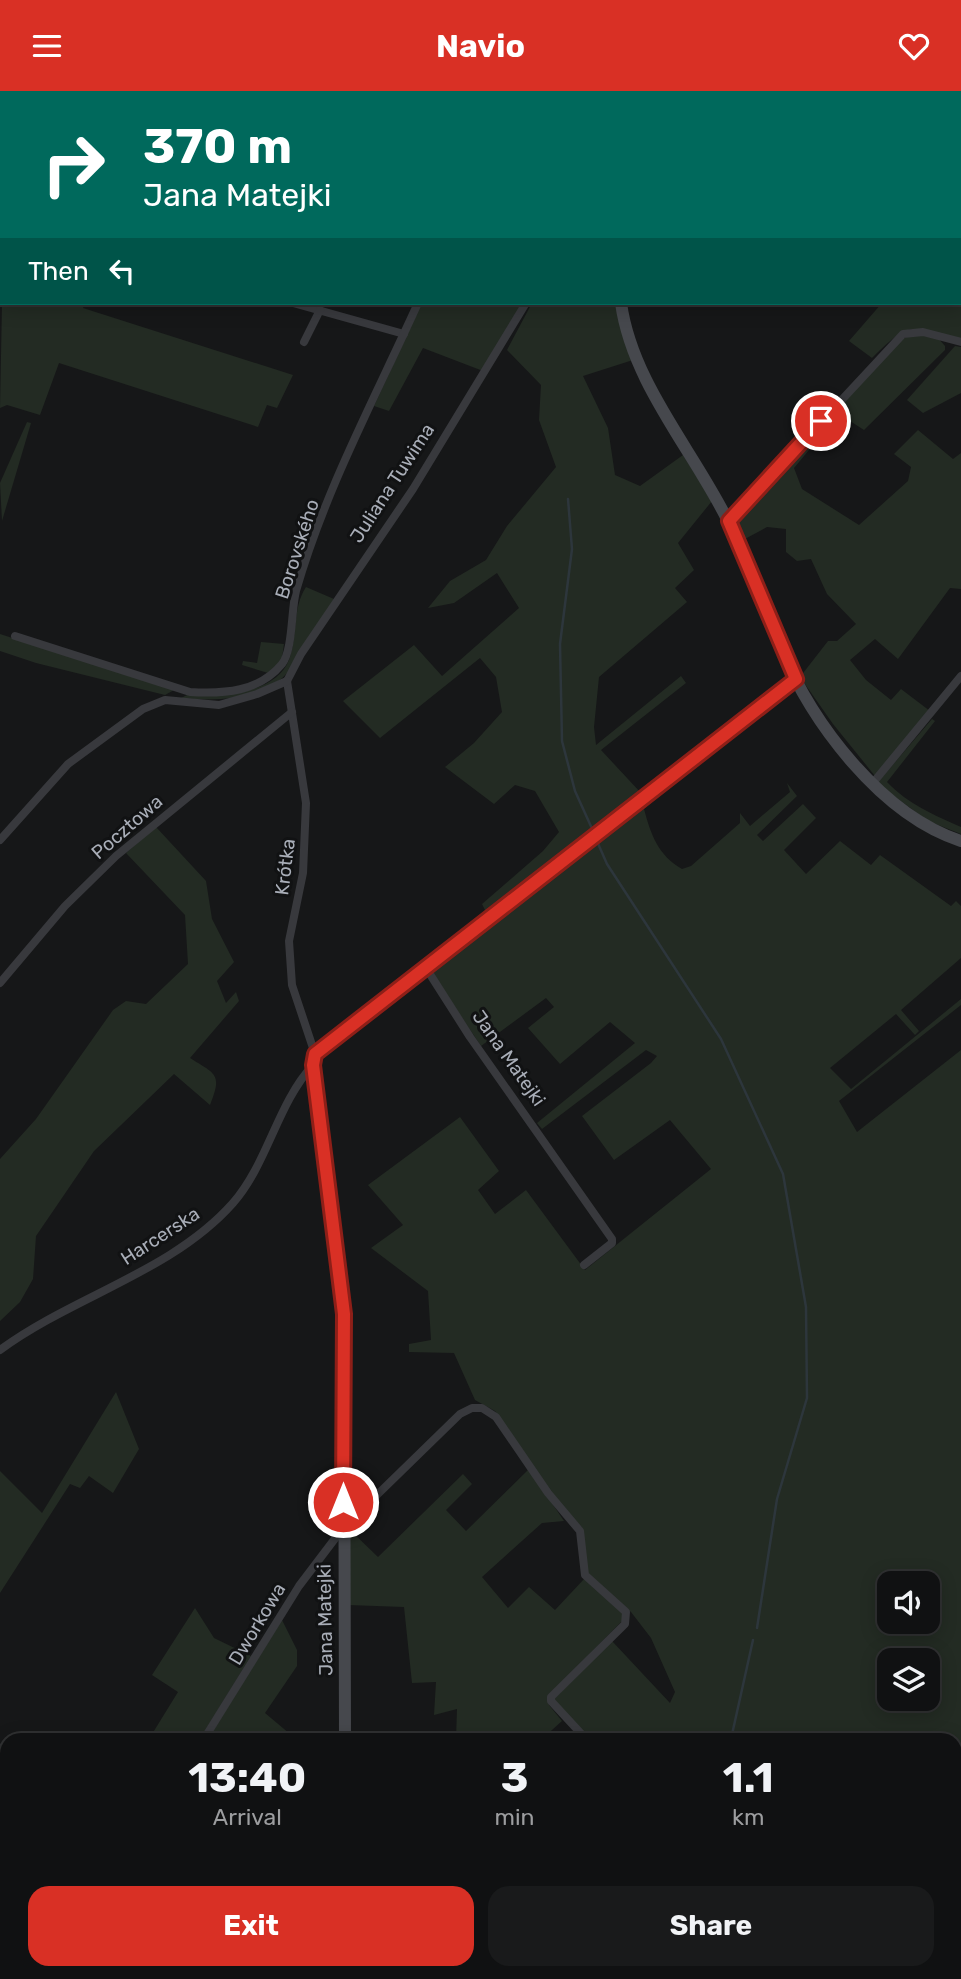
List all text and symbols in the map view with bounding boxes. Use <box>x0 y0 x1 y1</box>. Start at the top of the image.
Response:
icon: menu <box>28 27 66 65</box>
text: Navio <box>436 27 525 65</box>
icon: heart <box>895 27 933 65</box>
text: 370 m <box>143 117 292 175</box>
icon: right <box>28 119 119 210</box>
text: Jana Matejki <box>143 176 331 214</box>
icon: left <box>103 252 141 290</box>
text: Then <box>28 256 89 287</box>
pin <box>791 391 851 451</box>
icon: arrive <box>802 402 840 440</box>
street label: Juliana Tuwima <box>345 419 439 547</box>
street label: Borovského <box>270 496 324 602</box>
street label: Pocztowa <box>87 790 167 864</box>
street label: Krótka <box>270 837 300 897</box>
street label: Jana Matejki <box>467 1006 551 1110</box>
street label: Harcerska <box>116 1202 204 1270</box>
position arrow <box>306 1465 380 1539</box>
street label: Jana Matejki <box>313 1564 337 1676</box>
map controls <box>877 1571 940 1711</box>
button: sound <box>877 1571 940 1634</box>
street label: Dworkowa <box>224 1579 290 1669</box>
button: layers <box>877 1648 940 1711</box>
text: 13:40 <box>188 1753 306 1803</box>
text: 3 <box>501 1753 528 1803</box>
text: 1.1 <box>723 1753 774 1803</box>
text: Arrival <box>213 1803 282 1831</box>
text: min <box>495 1803 535 1831</box>
text: km <box>732 1803 764 1831</box>
button: Exit <box>28 1886 474 1966</box>
button: Share <box>488 1886 934 1966</box>

